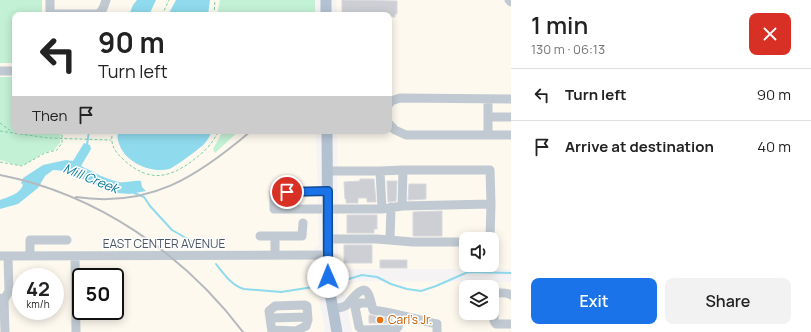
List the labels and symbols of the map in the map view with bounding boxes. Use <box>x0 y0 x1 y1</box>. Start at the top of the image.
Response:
water label: Mill Creek <box>61 159 124 198</box>
pin <box>270 175 304 209</box>
street label: EAST CENTER AVENUE <box>103 235 226 252</box>
position arrow <box>307 256 349 298</box>
speed limit sign: 50 <box>72 268 124 320</box>
place label: Carl's Jr. <box>388 311 432 328</box>
marker: Carl's Jr. <box>375 315 385 325</box>

